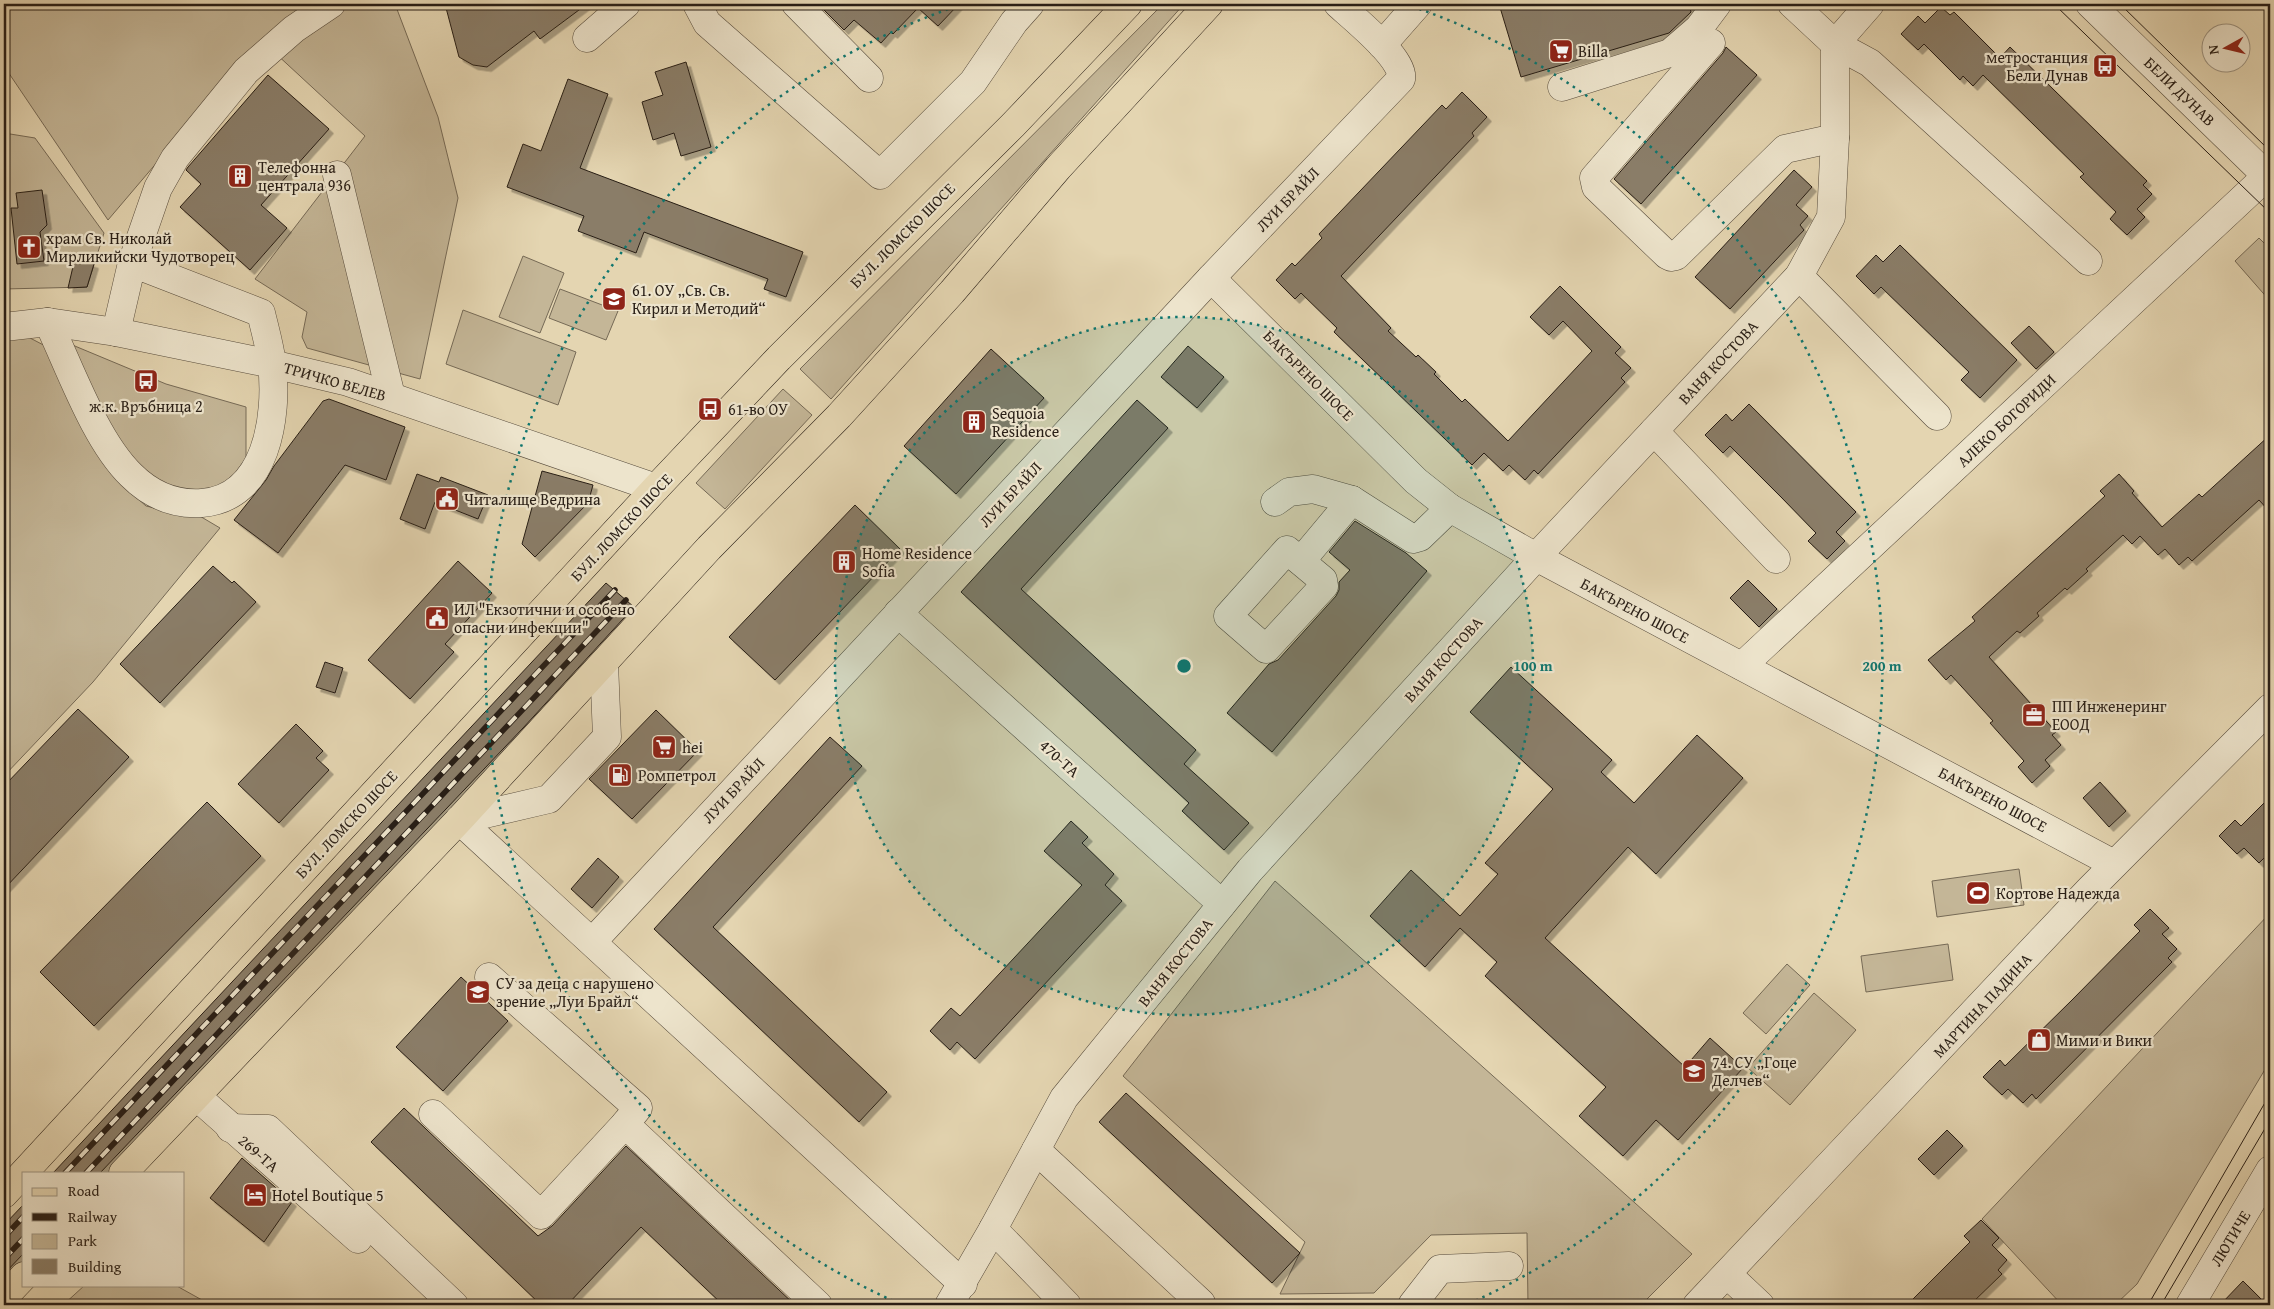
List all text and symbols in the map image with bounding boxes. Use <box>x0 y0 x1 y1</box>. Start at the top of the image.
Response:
north arrow <box>2202 22 2252 72</box>
supermarket icon: Billa <box>1548 38 1574 64</box>
place label: Billa <box>1578 39 1609 63</box>
text: N <box>2202 43 2224 56</box>
place label: метростанция Бели Дунав <box>1986 45 2088 87</box>
street label: БЕЛИ ДУНАВ <box>2139 51 2221 131</box>
bus stop icon: метростанция Бели Дунав <box>2092 53 2118 79</box>
place label: Телефонна централа 936 <box>258 155 351 197</box>
street label: ЛУИ БРАЙЛ <box>1250 161 1324 237</box>
building icon: Телефонна централа 936 <box>227 163 253 189</box>
street label: БУЛ. ЛОМСКО ШОСЕ <box>844 177 960 293</box>
place label: храм Св. Николай Мирликийски Чудотворец <box>46 226 235 268</box>
church icon: храм Св. Николай Мирликийски Чудотворец <box>16 234 42 260</box>
place label: 61. ОУ „Св. Св. Кирил и Методий“ <box>632 278 766 320</box>
school or university icon: 61. ОУ „Св. Св. Кирил и Методий“ <box>601 286 627 312</box>
street label: ВАНЯ КОСТОВА <box>1672 314 1764 410</box>
street label: БАКЪРЕНО ШОСЕ <box>1258 324 1360 426</box>
street label: ТРИЧКО ВЕЛЕВ <box>281 355 389 407</box>
bus stop icon: ж.к. Връбница 2 <box>133 368 159 394</box>
street label: АЛЕКО БОГОРИДИ <box>1951 368 2061 472</box>
place label: ж.к. Връбница 2 <box>89 394 203 418</box>
bus stop icon: 61-во ОУ <box>697 396 723 422</box>
place label: 61-во ОУ <box>728 397 788 421</box>
place label: Sequoia Residence <box>992 401 1059 443</box>
building icon: Sequoia Residence <box>961 409 987 435</box>
street label: ЛУИ БРАЙЛ <box>973 456 1047 532</box>
street label: БУЛ. ЛОМСКО ШОСЕ <box>564 467 678 587</box>
public building icon: Читалище Ведрина <box>434 486 460 512</box>
place label: Читалище Ведрина <box>464 487 601 511</box>
place label: Home Residence Sofia <box>862 541 972 583</box>
building icon: Home Residence Sofia <box>831 549 857 575</box>
street label: БАКЪРЕНО ШОСЕ <box>1576 571 1694 649</box>
place label: ИЛ "Екзотични и особено опасни инфекции" <box>454 597 635 639</box>
public building icon: ИЛ "Екзотични и особено опасни инфекции" <box>424 605 450 631</box>
street label: ВАНЯ КОСТОВА <box>1398 611 1488 707</box>
text: 100 m <box>1513 655 1553 676</box>
text: 200 m <box>1862 655 1902 676</box>
centre of rings <box>1175 657 1193 675</box>
place label: ПП Инженеринг ЕООД <box>2052 694 2167 736</box>
office icon: ПП Инженеринг ЕООД <box>2021 702 2047 728</box>
street label: 470-ТА <box>1034 733 1086 783</box>
supermarket icon: hei <box>651 734 677 760</box>
place label: hei <box>682 735 703 759</box>
street label: ЛУИ БРАЙЛ <box>696 752 770 828</box>
street label: БАКЪРЕНО ШОСЕ <box>1934 760 2052 838</box>
fuel station icon: Ромпетрол <box>607 762 633 788</box>
place label: Ромпетрол <box>638 763 716 787</box>
street label: БУЛ. ЛОМСКО ШОСЕ <box>289 764 403 884</box>
sports icon: Кортове Надежда <box>1965 880 1991 906</box>
place label: Кортове Надежда <box>1996 881 2120 905</box>
street label: ВАНЯ КОСТОВА <box>1132 912 1218 1012</box>
street label: МАРТИНА ПАДИНА <box>1927 947 2037 1063</box>
place label: СУ за деца с нарушено зрение „Луи Брайл“ <box>496 971 654 1013</box>
school or university icon: СУ за деца с нарушено зрение „Луи Брайл“ <box>465 979 491 1005</box>
shop icon: Мими и Вики <box>2026 1027 2052 1053</box>
place label: Мими и Вики <box>2056 1028 2153 1052</box>
place label: 74. СУ „Гоце Делчев“ <box>1711 1050 1797 1092</box>
school or university icon: 74. СУ „Гоце Делчев“ <box>1681 1058 1707 1084</box>
street label: 269-ТА <box>233 1128 285 1178</box>
legend <box>22 1172 185 1286</box>
text: Road <box>68 1180 99 1201</box>
hotel icon: Hotel Boutique 5 <box>242 1182 268 1208</box>
place label: Hotel Boutique 5 <box>272 1183 384 1207</box>
street label: ЛЮТИЧЕ <box>2204 1205 2256 1271</box>
text: Railway <box>68 1206 118 1227</box>
text: Park <box>68 1230 97 1251</box>
text: Building <box>68 1256 122 1277</box>

